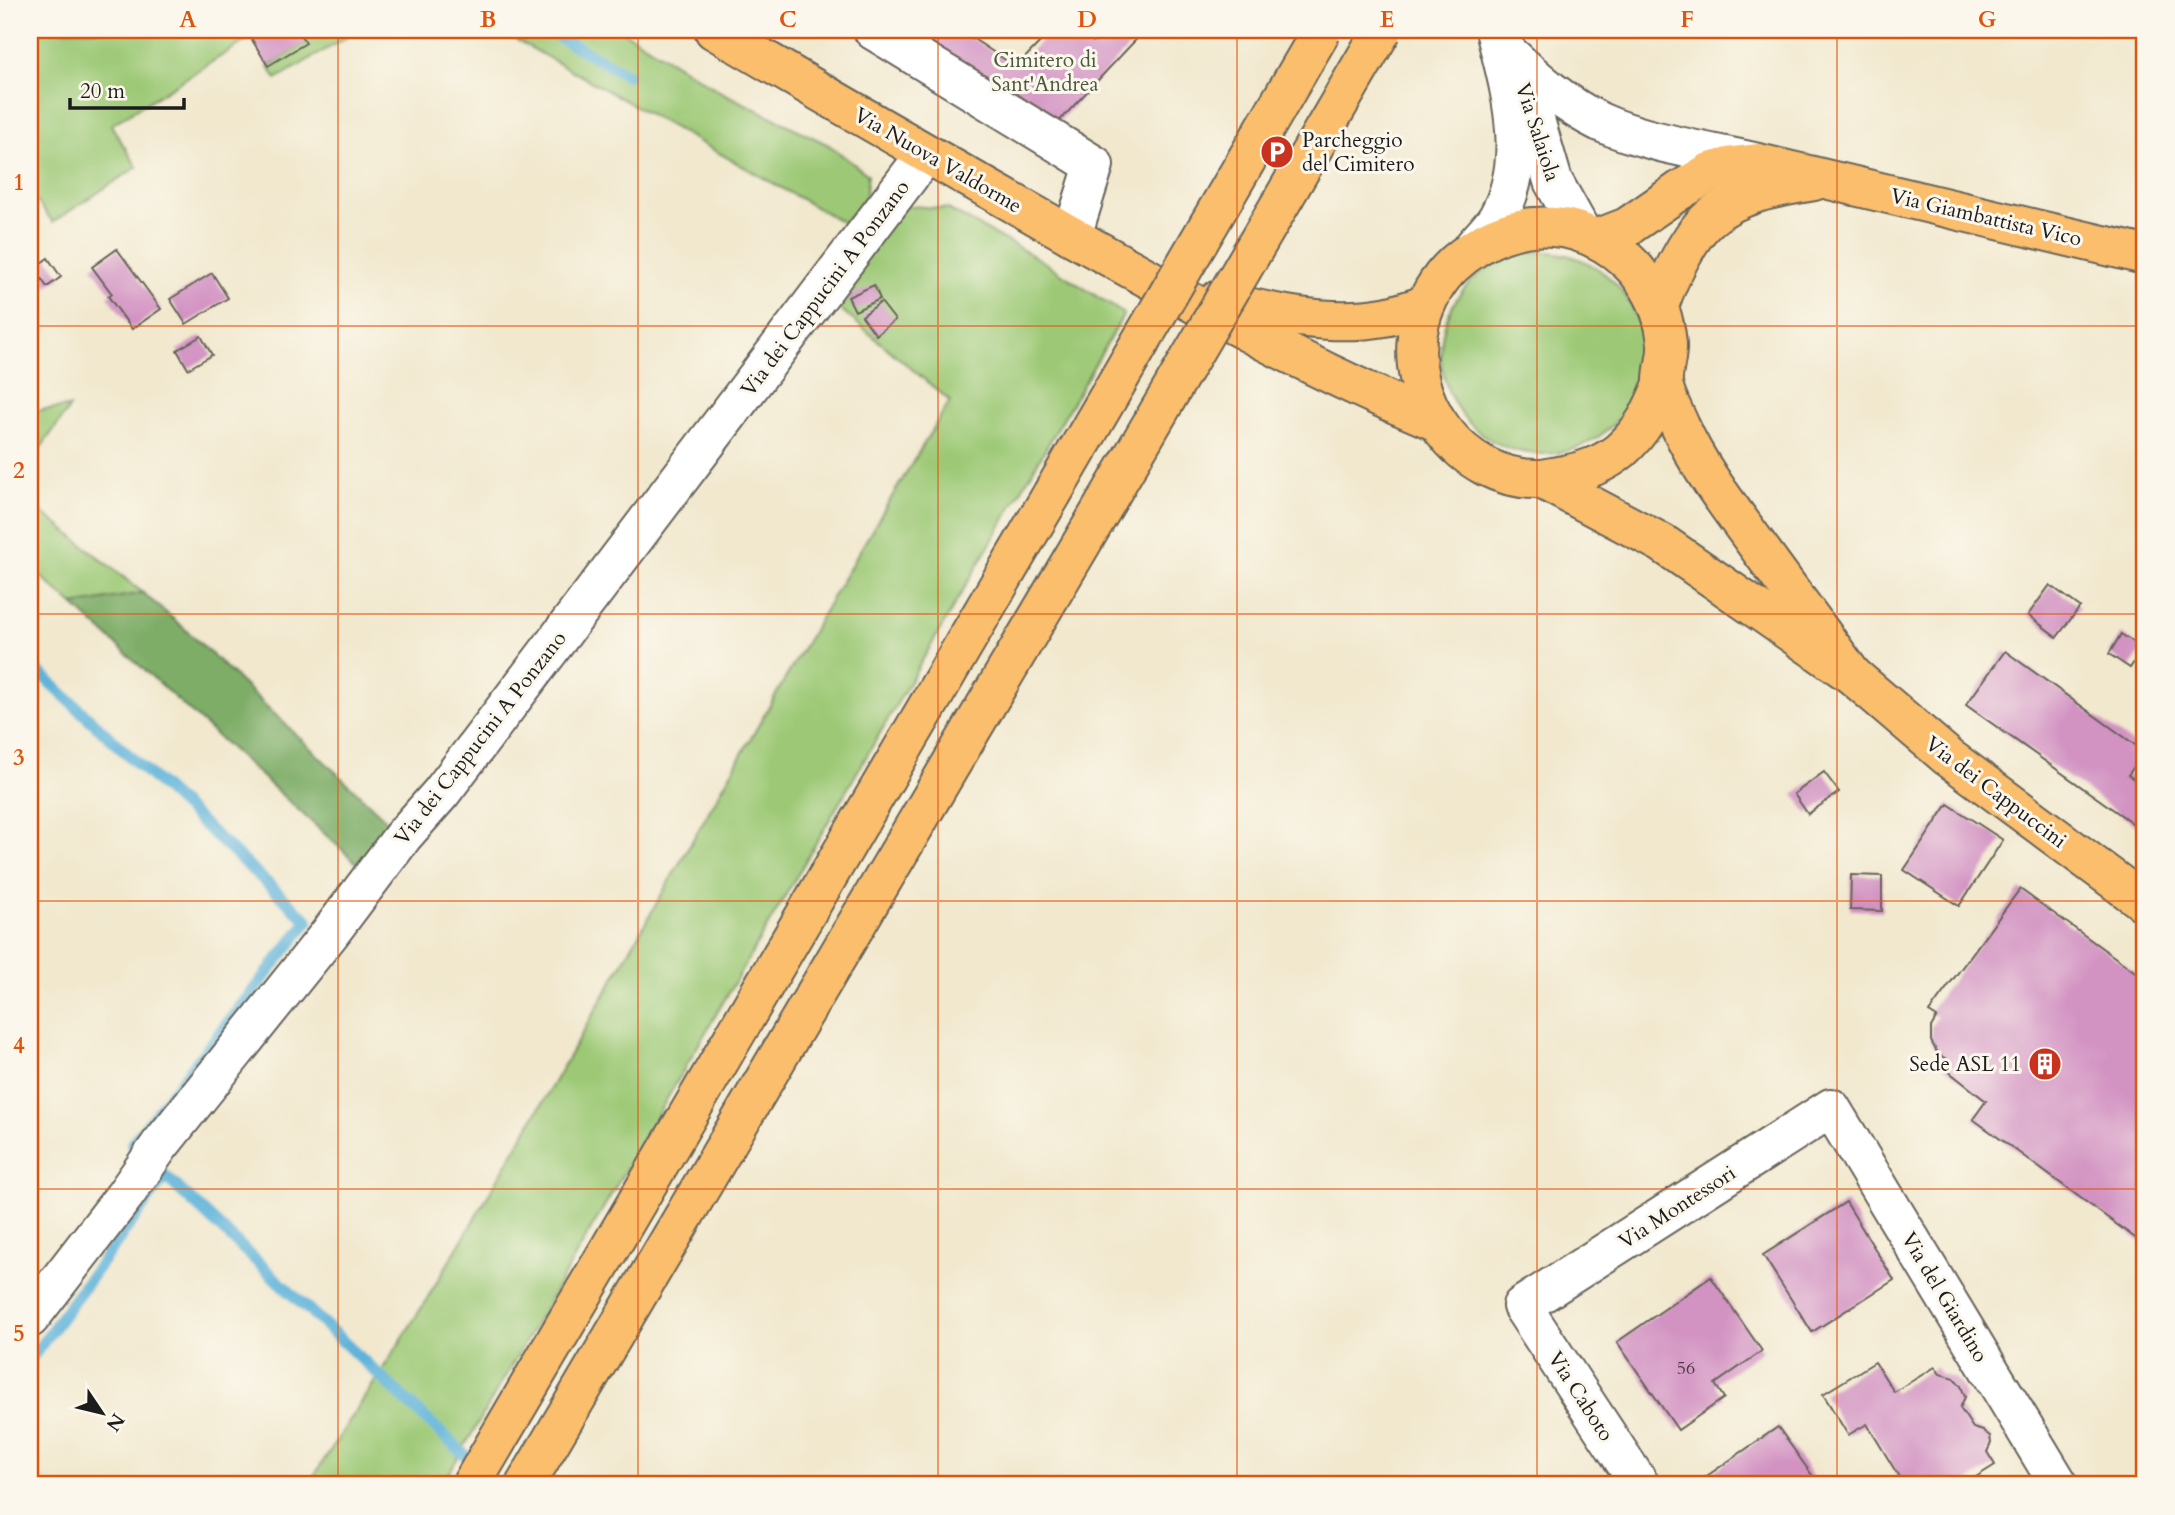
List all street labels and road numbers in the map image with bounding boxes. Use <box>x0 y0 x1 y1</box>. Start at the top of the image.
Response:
street label: Via Salaiola <box>1508 79 1567 185</box>
street label: Via Nuova Valdorme <box>848 100 1027 220</box>
street label: Via dei Cappucini A Ponzano <box>734 174 917 403</box>
street label: Via Giambattista Vico <box>1887 181 2084 254</box>
street label: Via dei Cappucini A Ponzano <box>388 625 573 851</box>
street label: Via dei Cappuccini <box>1919 730 2072 855</box>
street label: Via Montessori <box>1613 1159 1742 1256</box>
street label: Via del Giardino <box>1894 1227 1995 1368</box>
street label: Via Caboto <box>1541 1346 1620 1447</box>

